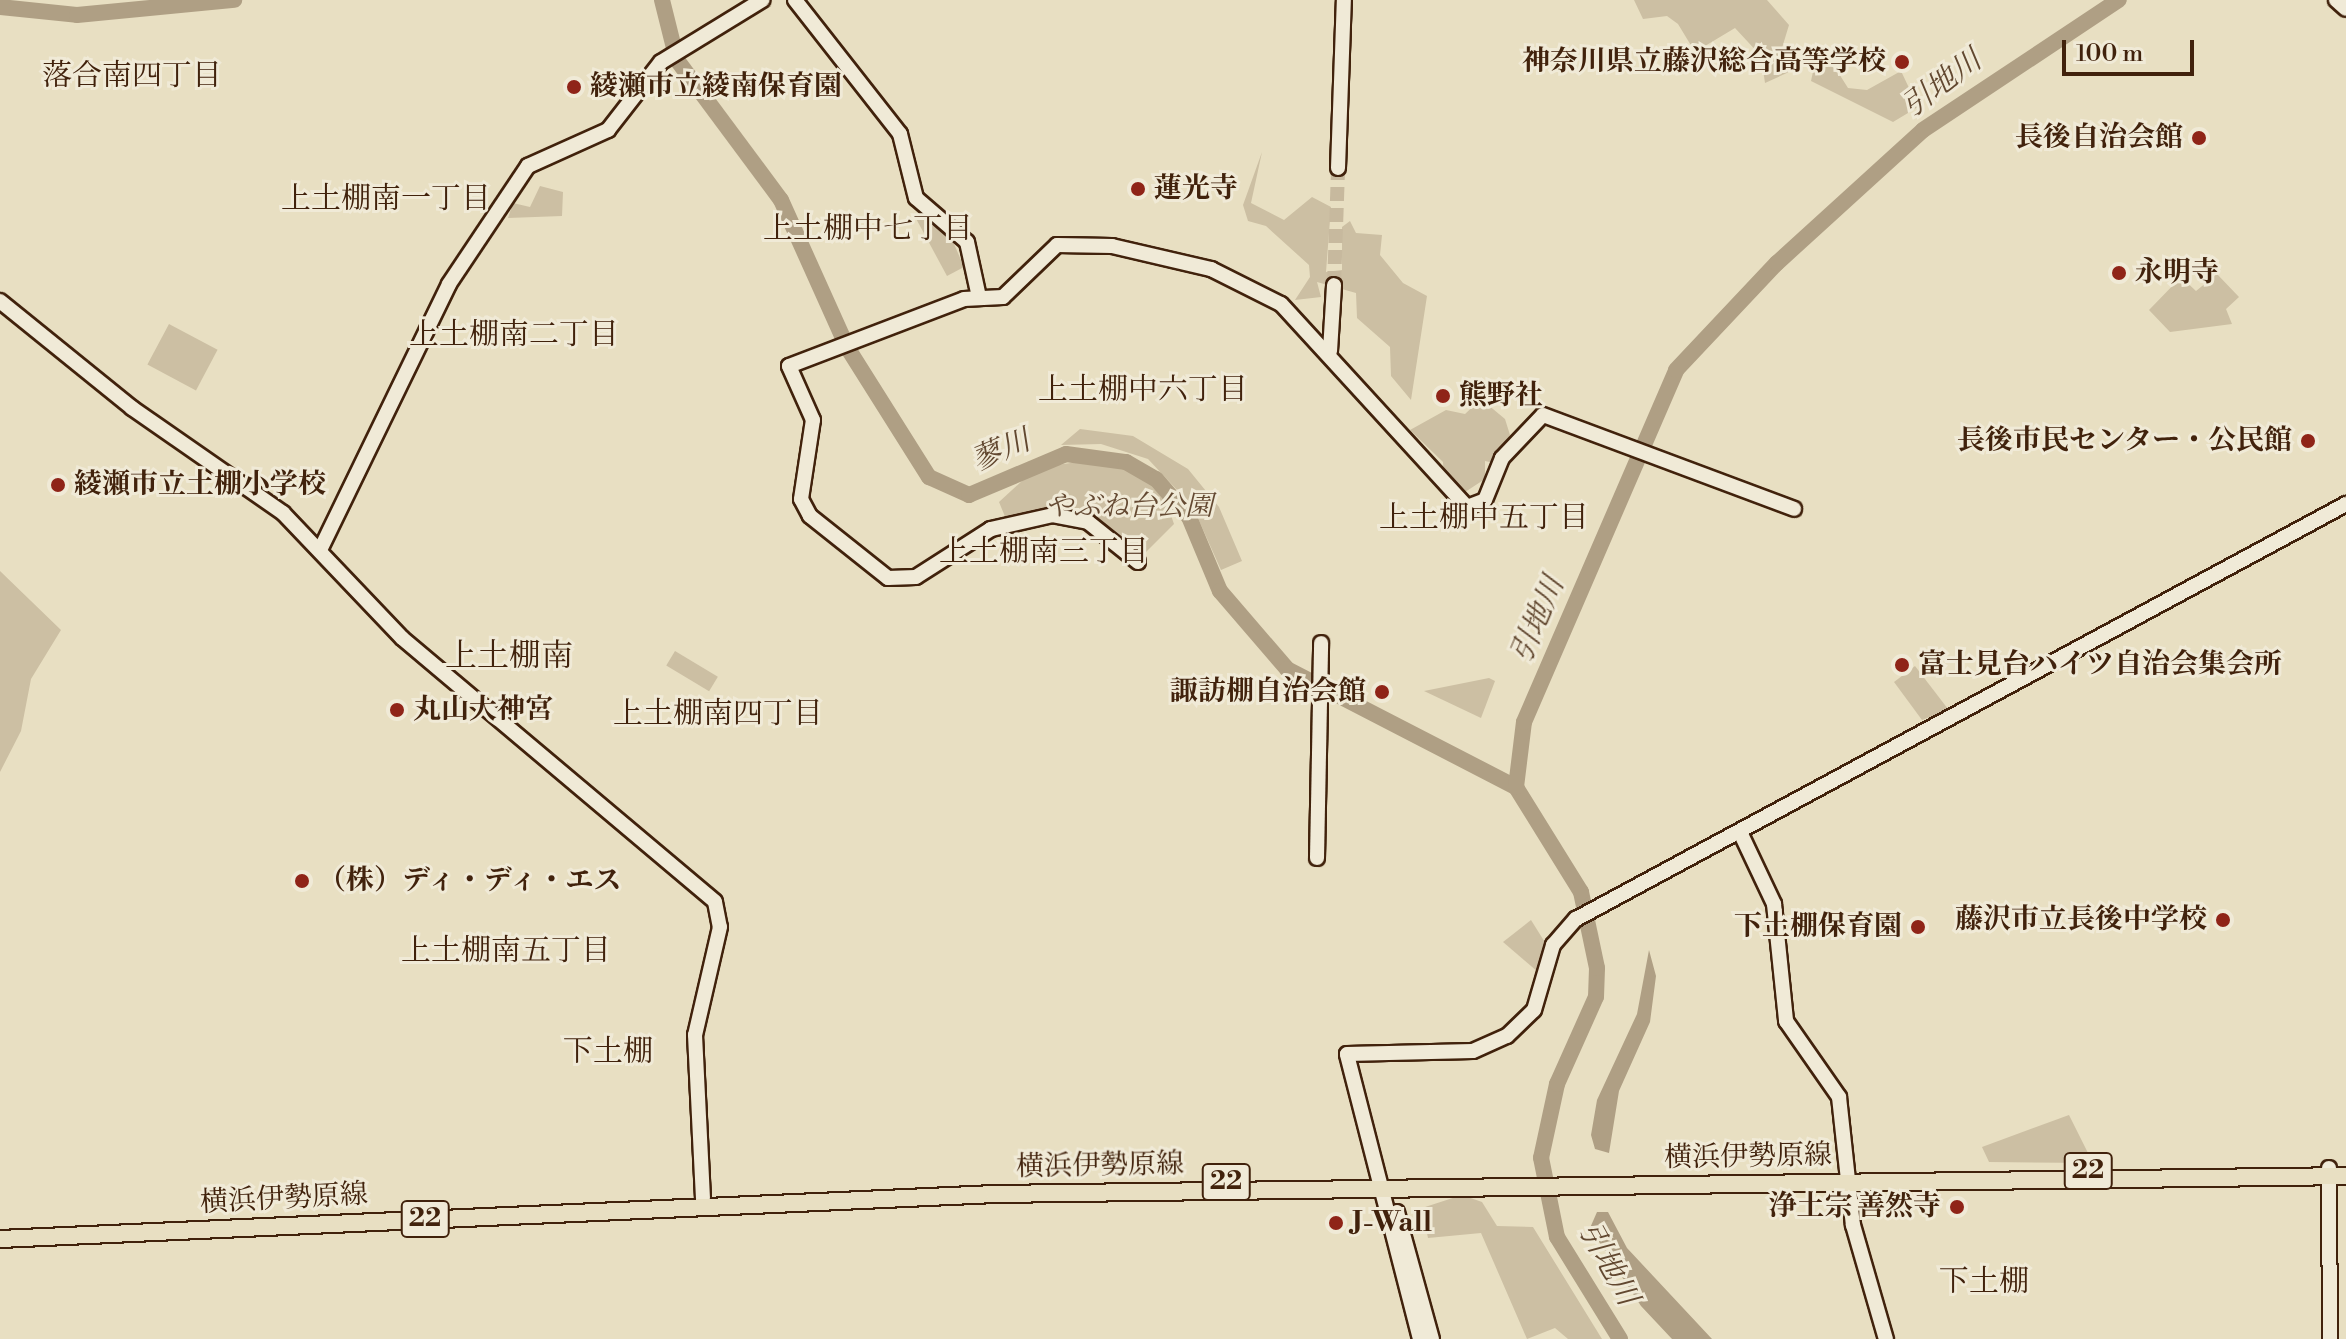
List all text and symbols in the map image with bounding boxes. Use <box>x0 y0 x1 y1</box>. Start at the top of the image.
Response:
scale bar <box>2066 24 2198 74</box>
text: 100 m <box>2076 39 2143 69</box>
water label: 引地川 <box>1895 43 1989 125</box>
place label: 神奈川県立藤沢総合高等学校 <box>1522 45 1886 79</box>
marker: 神奈川県立藤沢総合高等学校 <box>1893 53 1911 71</box>
district label: 落合南四丁目 <box>42 58 222 94</box>
place label: 綾瀬市立綾南保育園 <box>590 70 842 104</box>
marker: 綾瀬市立綾南保育園 <box>565 78 583 96</box>
place label: 長後自治会館 <box>2015 121 2183 155</box>
marker: 長後自治会館 <box>2190 129 2208 147</box>
place label: 蓮光寺 <box>1154 172 1238 206</box>
marker: 蓮光寺 <box>1129 180 1147 198</box>
district label: 上土棚南一丁目 <box>281 181 491 217</box>
district label: 上土棚中七丁目 <box>763 211 973 247</box>
place label: 永明寺 <box>2135 256 2219 290</box>
marker: 永明寺 <box>2110 264 2128 282</box>
district label: 上土棚南二丁目 <box>409 317 619 353</box>
district label: 上土棚中六丁目 <box>1038 372 1248 408</box>
place label: 熊野社 <box>1459 379 1543 413</box>
marker: 熊野社 <box>1434 387 1452 405</box>
water label: 蓼川 <box>966 423 1036 479</box>
place label: 長後市民センター・公民館 <box>1956 424 2292 458</box>
marker: 長後市民センター・公民館 <box>2299 432 2317 450</box>
place label: 綾瀬市立土棚小学校 <box>74 468 326 502</box>
marker: 綾瀬市立土棚小学校 <box>49 476 67 494</box>
park label: やぶね台公園 <box>1045 490 1213 524</box>
district label: 上土棚中五丁目 <box>1379 500 1589 536</box>
district label: 上土棚南三丁目 <box>939 534 1149 570</box>
water label: 引地川 <box>1504 572 1572 668</box>
district label: 上土棚南 <box>445 637 573 675</box>
place label: 富士見台ハイツ自治会集会所 <box>1918 648 2282 682</box>
marker: 富士見台ハイツ自治会集会所 <box>1893 656 1911 674</box>
place label: 諏訪棚自治会館 <box>1170 675 1366 709</box>
marker: 諏訪棚自治会館 <box>1373 683 1391 701</box>
place label: 丸山大神宮 <box>413 693 553 727</box>
district label: 上土棚南四丁目 <box>613 696 823 732</box>
marker: 丸山大神宮 <box>388 701 406 719</box>
place label: （株）ディ・ディ・エス <box>318 864 626 898</box>
marker: （株）ディ・ディ・エス <box>293 872 311 890</box>
place label: 藤沢市立長後中学校 <box>1955 903 2207 937</box>
place label: 下土棚保育園 <box>1734 910 1902 944</box>
marker: 藤沢市立長後中学校 <box>2214 911 2232 929</box>
marker: 下土棚保育園 <box>1909 918 1927 936</box>
district label: 上土棚南五丁目 <box>401 933 611 969</box>
district label: 下土棚 <box>563 1034 653 1070</box>
street label: 横浜伊勢原線 <box>1664 1139 1832 1175</box>
street label: 横浜伊勢原線 <box>1016 1148 1184 1184</box>
road number: 22 <box>2062 1149 2114 1193</box>
road number: 22 <box>1200 1160 1252 1204</box>
street label: 横浜伊勢原線 <box>199 1178 369 1220</box>
place label: 浄土宗 善然寺 <box>1769 1190 1941 1224</box>
road number: 22 <box>399 1197 451 1241</box>
marker: 浄土宗 善然寺 <box>1948 1198 1966 1216</box>
place label: J-Wall <box>1352 1206 1432 1240</box>
marker: J-Wall <box>1327 1214 1345 1232</box>
water label: 引地川 <box>1570 1216 1646 1312</box>
district label: 下土棚 <box>1939 1264 2029 1300</box>

